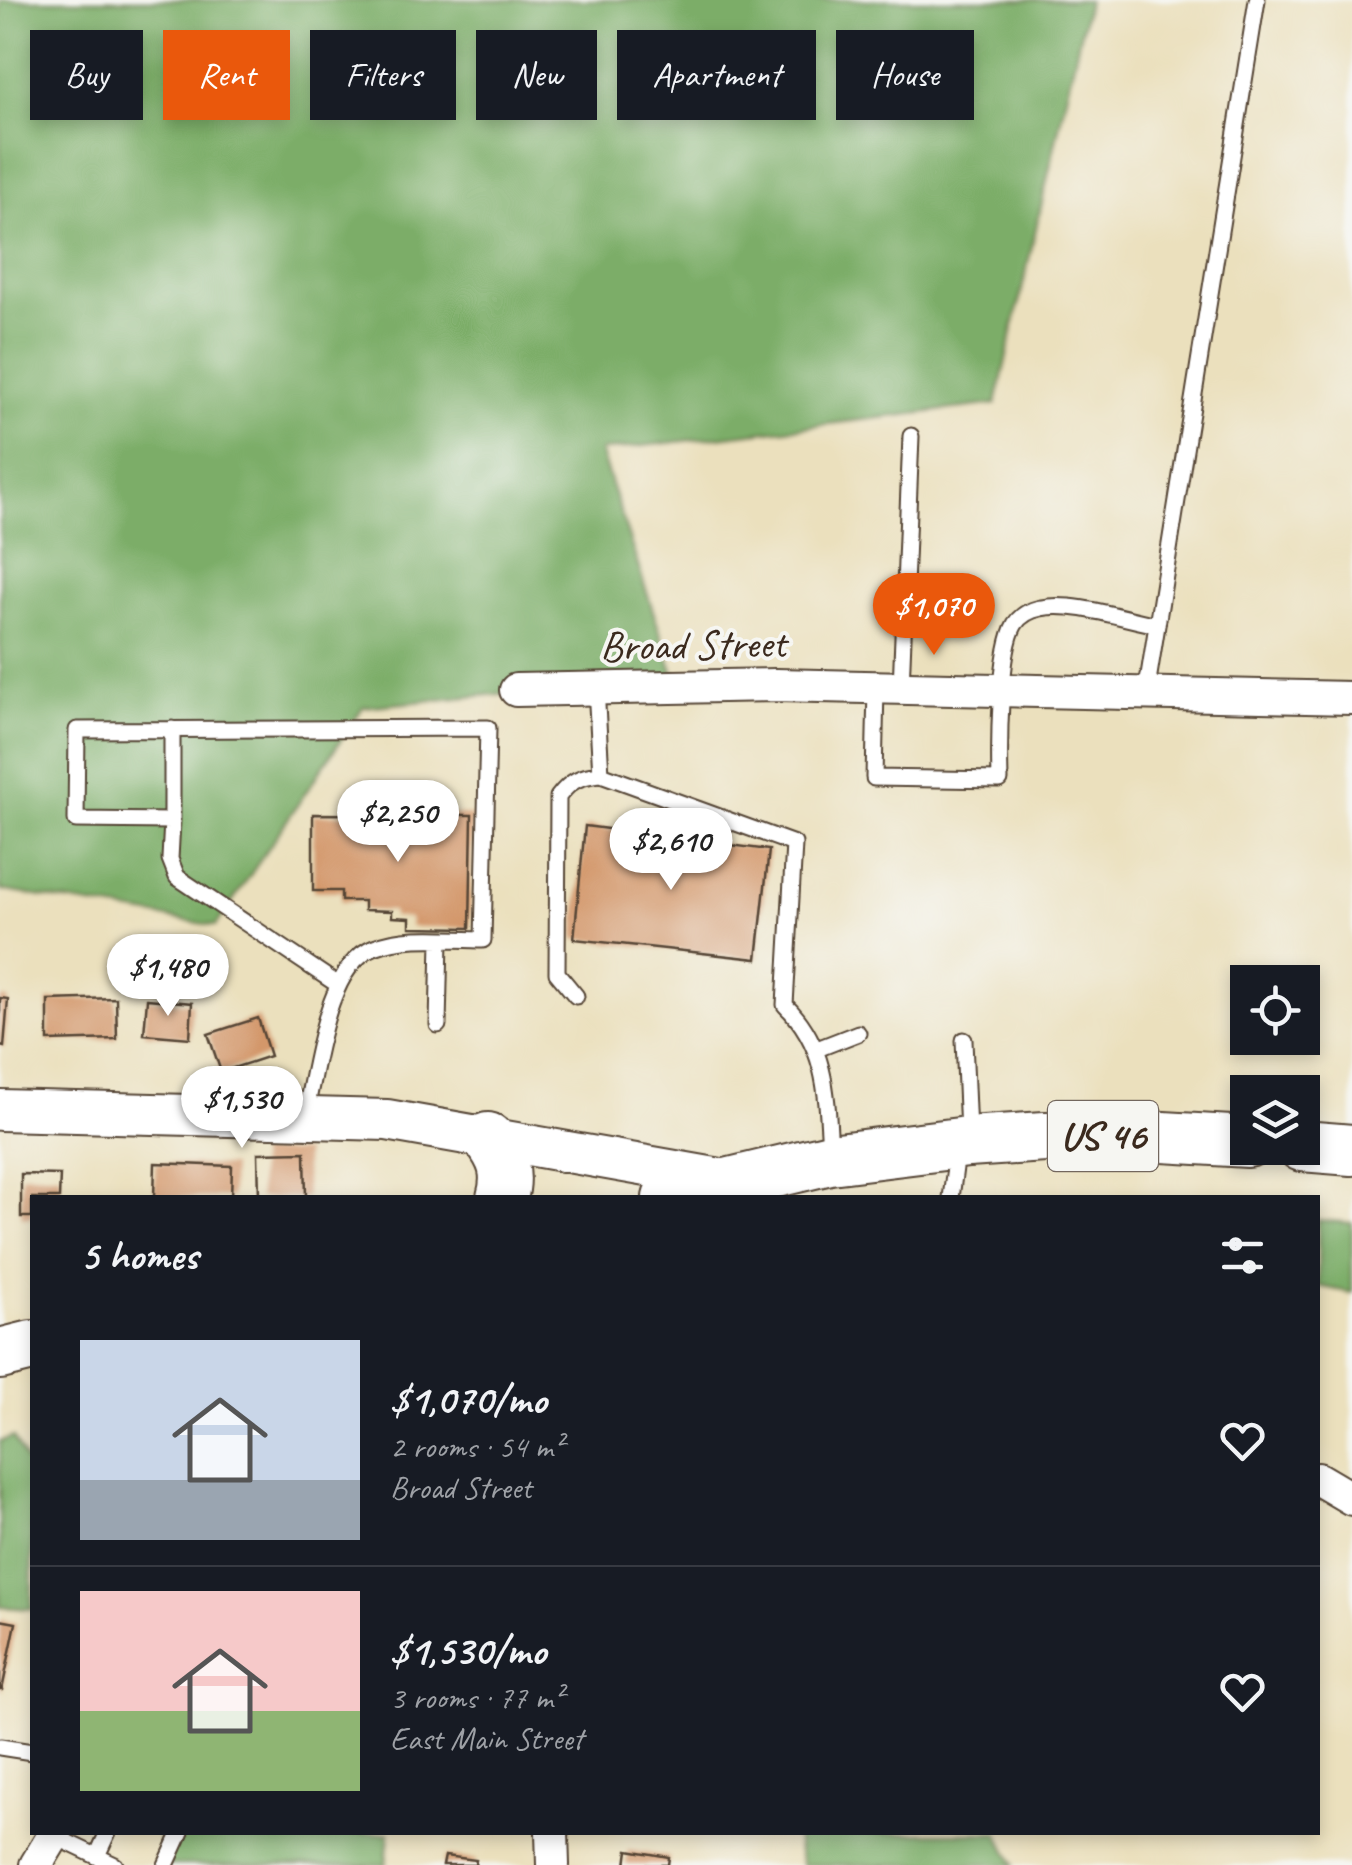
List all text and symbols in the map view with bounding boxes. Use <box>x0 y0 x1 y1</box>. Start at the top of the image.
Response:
chip: Buy <box>30 30 143 120</box>
chip: Rent <box>163 30 290 120</box>
chip: Filters <box>310 30 456 120</box>
chip: New <box>476 30 597 120</box>
chip: Apartment <box>617 30 816 120</box>
chip: House <box>836 30 974 120</box>
pin: $1,070 <box>853 573 1015 658</box>
text: $1,070 <box>895 585 973 626</box>
street label: Broad Street <box>600 617 791 673</box>
pin: $2,250 <box>317 780 479 865</box>
text: $2,250 <box>359 792 437 833</box>
pin: $2,610 <box>590 808 752 893</box>
text: $2,610 <box>631 820 711 861</box>
pin: $1,480 <box>87 934 249 1019</box>
text: $1,480 <box>129 946 207 987</box>
map controls <box>1230 965 1320 1165</box>
button: locate <box>1230 965 1320 1055</box>
pin: $1,530 <box>161 1066 323 1151</box>
button: layers <box>1230 1075 1320 1165</box>
text: $1,530 <box>203 1078 281 1119</box>
road number: US 46 <box>1048 1101 1158 1171</box>
icon: filters <box>1215 1228 1270 1283</box>
text: 5 homes <box>80 1229 198 1282</box>
text: $1,070/mo <box>390 1373 546 1426</box>
icon: home <box>160 1380 280 1500</box>
icon: heart <box>1215 1413 1270 1468</box>
text: 2 rooms · 54 m² <box>390 1426 563 1467</box>
text: Broad Street <box>390 1467 532 1508</box>
text: $1,530/mo <box>390 1624 546 1677</box>
icon: home <box>160 1631 280 1751</box>
icon: heart <box>1215 1664 1270 1719</box>
text: 3 rooms · 77 m² <box>390 1677 563 1718</box>
text: East Main Street <box>390 1718 583 1759</box>

